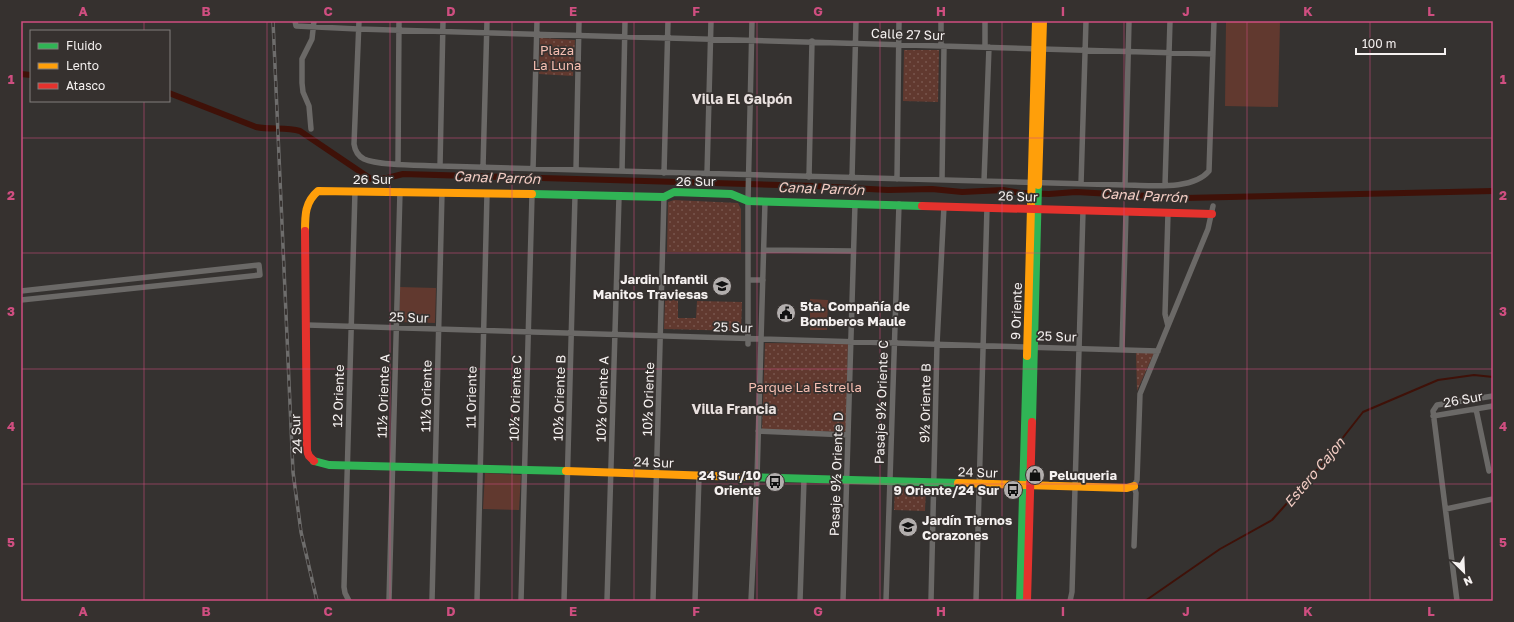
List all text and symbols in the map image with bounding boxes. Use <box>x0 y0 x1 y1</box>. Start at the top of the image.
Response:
text: A <box>78 3 88 19</box>
text: B <box>201 3 211 19</box>
text: C <box>323 3 333 19</box>
text: D <box>446 3 456 19</box>
text: E <box>569 3 577 19</box>
text: F <box>692 3 700 19</box>
text: G <box>813 3 823 19</box>
text: H <box>936 3 946 19</box>
text: I <box>1061 3 1065 19</box>
text: J <box>1182 3 1190 19</box>
text: K <box>1303 3 1313 19</box>
text: L <box>1427 3 1435 19</box>
street label: Calle 27 Sur <box>871 25 945 43</box>
legend <box>30 30 170 102</box>
scale bar <box>1356 30 1445 56</box>
text: 100 m <box>1362 36 1396 51</box>
text: Fluido <box>66 38 102 53</box>
park label: Plaza La Luna <box>533 42 581 73</box>
text: Lento <box>66 58 99 73</box>
text: 1 <box>8 71 15 87</box>
text: 1 <box>1500 71 1507 87</box>
text: Atasco <box>66 78 105 93</box>
district label: Villa El Galpón <box>692 90 792 107</box>
water label: Canal Parrón <box>453 167 542 187</box>
street label: 26 Sur <box>353 171 393 187</box>
street label: 26 Sur <box>676 173 716 189</box>
water label: Canal Parrón <box>777 178 866 198</box>
water label: Canal Parrón <box>1100 184 1189 206</box>
text: 2 <box>7 187 15 203</box>
street label: 26 Sur <box>998 187 1038 205</box>
text: 2 <box>1499 187 1507 203</box>
place label: Jardin Infantil Manitos Traviesas <box>593 271 709 302</box>
school or university icon: Jardin Infantil Manitos Traviesas <box>711 275 733 297</box>
street label: 9 Oriente <box>1007 282 1025 340</box>
place label: 5ta. Compañía de Bomberos Maule <box>800 298 910 329</box>
public building icon: 5ta. Compañía de Bomberos Maule <box>775 302 797 324</box>
text: 3 <box>7 303 15 319</box>
text: 3 <box>1499 303 1507 319</box>
street label: 25 Sur <box>389 308 429 326</box>
street label: 25 Sur <box>713 318 753 336</box>
street label: 25 Sur <box>1037 327 1077 345</box>
street label: Pasaje 9½ Oriente C <box>871 340 891 464</box>
street label: 11½ Oriente A <box>374 353 392 438</box>
street label: 10½ Oriente C <box>505 354 525 441</box>
street label: 10½ Oriente B <box>550 354 569 441</box>
street label: 10½ Oriente A <box>593 355 612 442</box>
street label: 11½ Oriente <box>417 360 435 432</box>
street label: 10½ Oriente <box>639 362 657 436</box>
street label: 9½ Oriente B <box>916 363 934 443</box>
street label: 12 Oriente <box>329 364 347 428</box>
street label: 11 Oriente <box>462 366 480 428</box>
park label: Parque La Estrella <box>748 379 862 395</box>
street label: 26 Sur <box>1442 388 1484 410</box>
district label: Villa Francia <box>692 400 776 417</box>
street label: Pasaje 9½ Oriente D <box>826 412 846 536</box>
street label: 24 Sur <box>287 414 305 454</box>
text: 4 <box>7 418 15 434</box>
text: 4 <box>1499 418 1507 434</box>
water label: Estero Cajon <box>1280 433 1349 510</box>
street label: 24 Sur <box>634 453 674 471</box>
street label: 24 Sur <box>958 463 998 481</box>
shop icon: Peluqueria <box>1024 464 1046 486</box>
place label: 24 Sur/10 Oriente <box>699 467 761 498</box>
place label: Peluqueria <box>1049 467 1117 483</box>
bus stop icon: 24 Sur/10 Oriente <box>764 471 786 493</box>
bus stop icon: 9 Oriente/24 Sur <box>1002 479 1024 501</box>
place label: 9 Oriente/24 Sur <box>893 482 999 498</box>
place label: Jardín Tiernos Corazones <box>922 512 1012 543</box>
school or university icon: Jardín Tiernos Corazones <box>897 516 919 538</box>
text: 5 <box>7 534 15 550</box>
text: 5 <box>1499 534 1507 550</box>
north arrow <box>1444 552 1484 592</box>
text: N <box>1462 574 1475 589</box>
text: A <box>78 603 88 619</box>
text: B <box>201 603 211 619</box>
text: C <box>323 603 333 619</box>
text: D <box>446 603 456 619</box>
text: E <box>569 603 577 619</box>
text: F <box>692 603 700 619</box>
text: G <box>813 603 823 619</box>
text: H <box>936 603 946 619</box>
text: I <box>1061 603 1065 619</box>
text: J <box>1182 603 1190 619</box>
text: K <box>1303 603 1313 619</box>
text: L <box>1427 603 1435 619</box>

